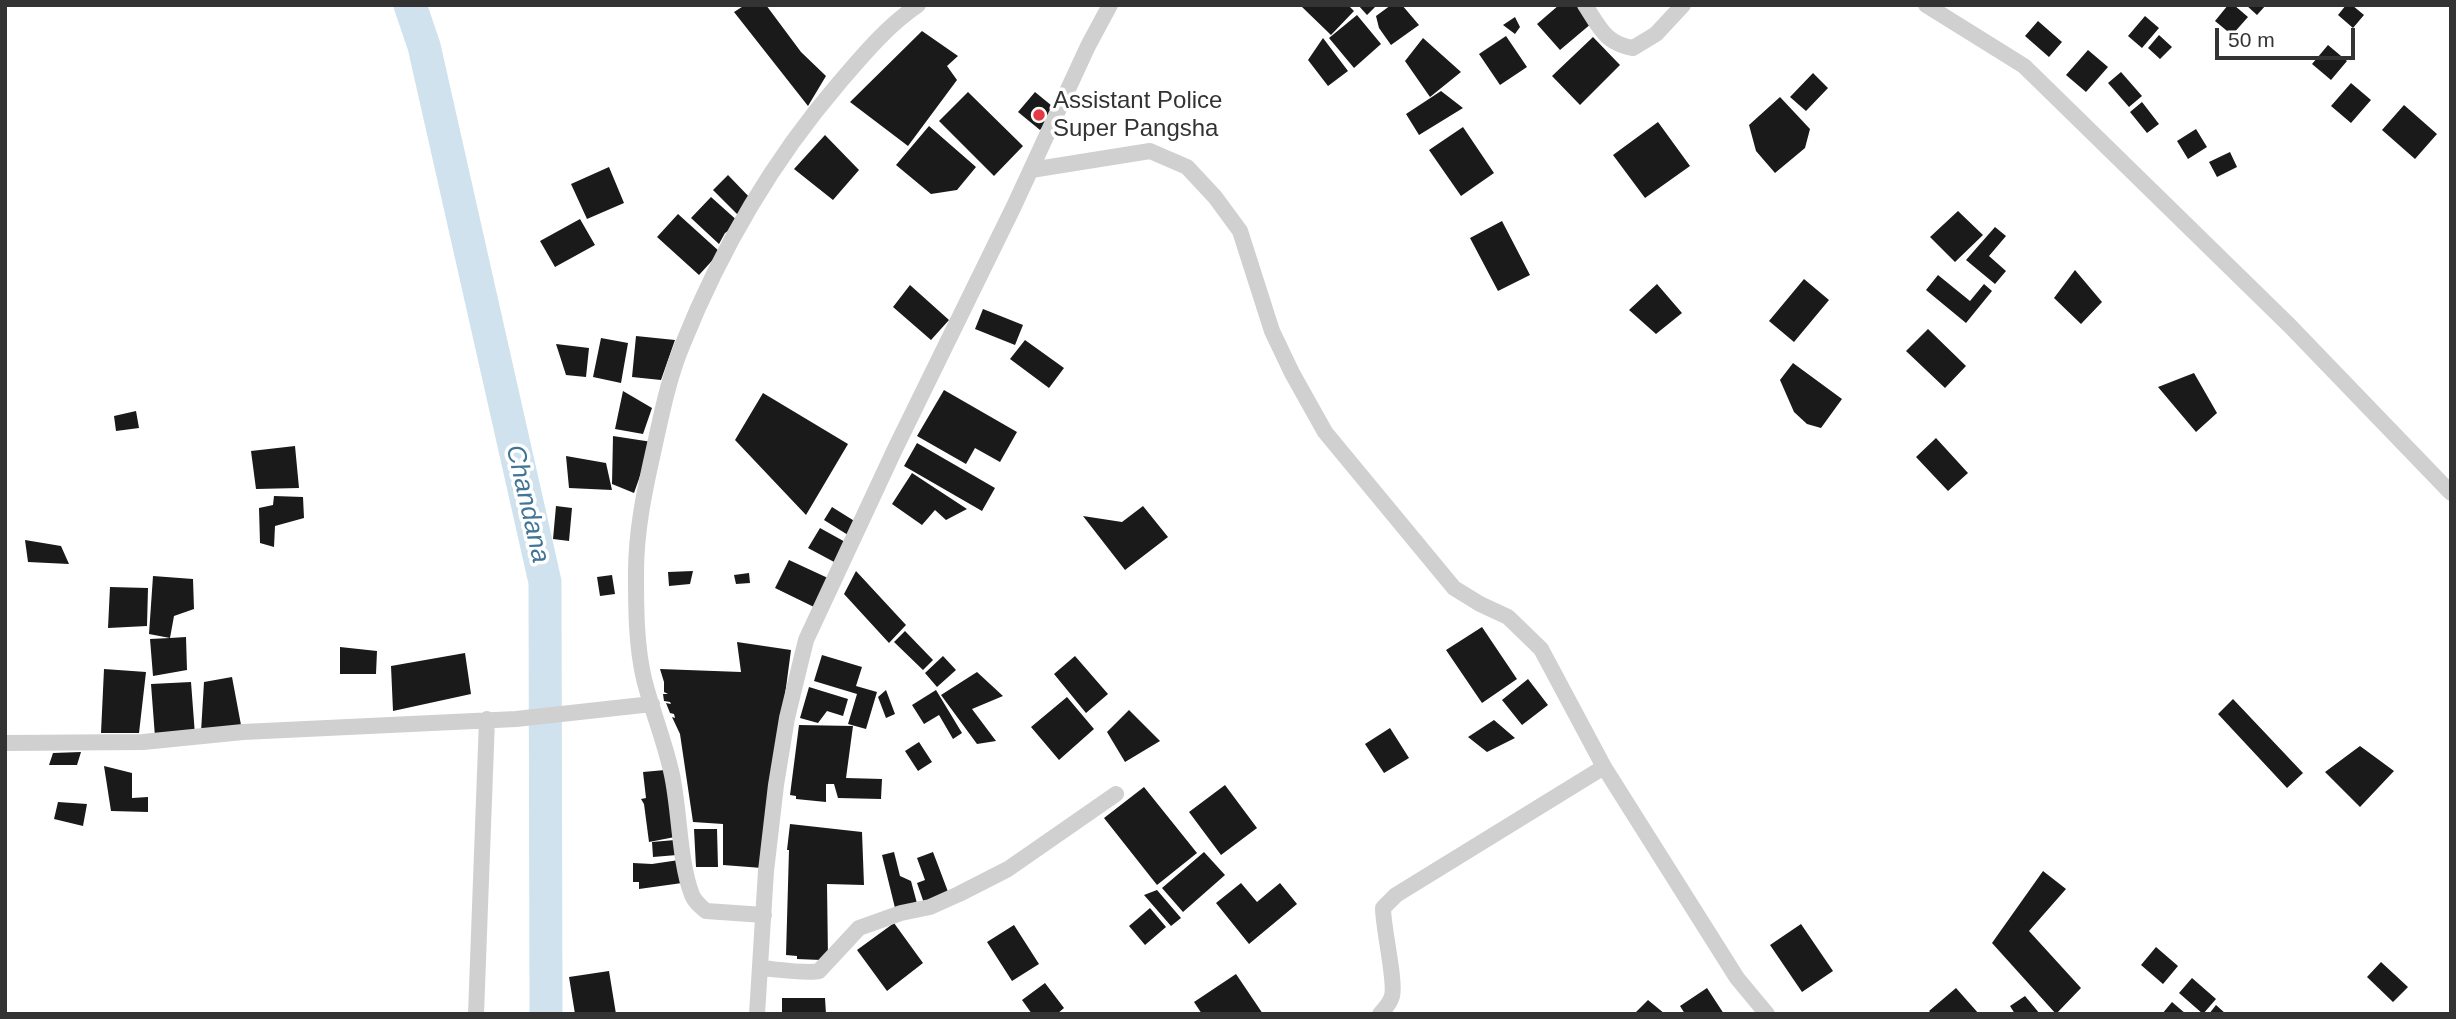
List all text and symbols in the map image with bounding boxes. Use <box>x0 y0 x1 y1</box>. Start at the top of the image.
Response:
scale bar <box>2218 14 2358 58</box>
text: 50 m <box>2228 28 2275 51</box>
place label: Assistant Police Super Pangsha <box>1053 87 1222 143</box>
marker: Assistant Police Super Pangsha <box>1031 107 1047 123</box>
water label: Chandana <box>498 442 556 566</box>

